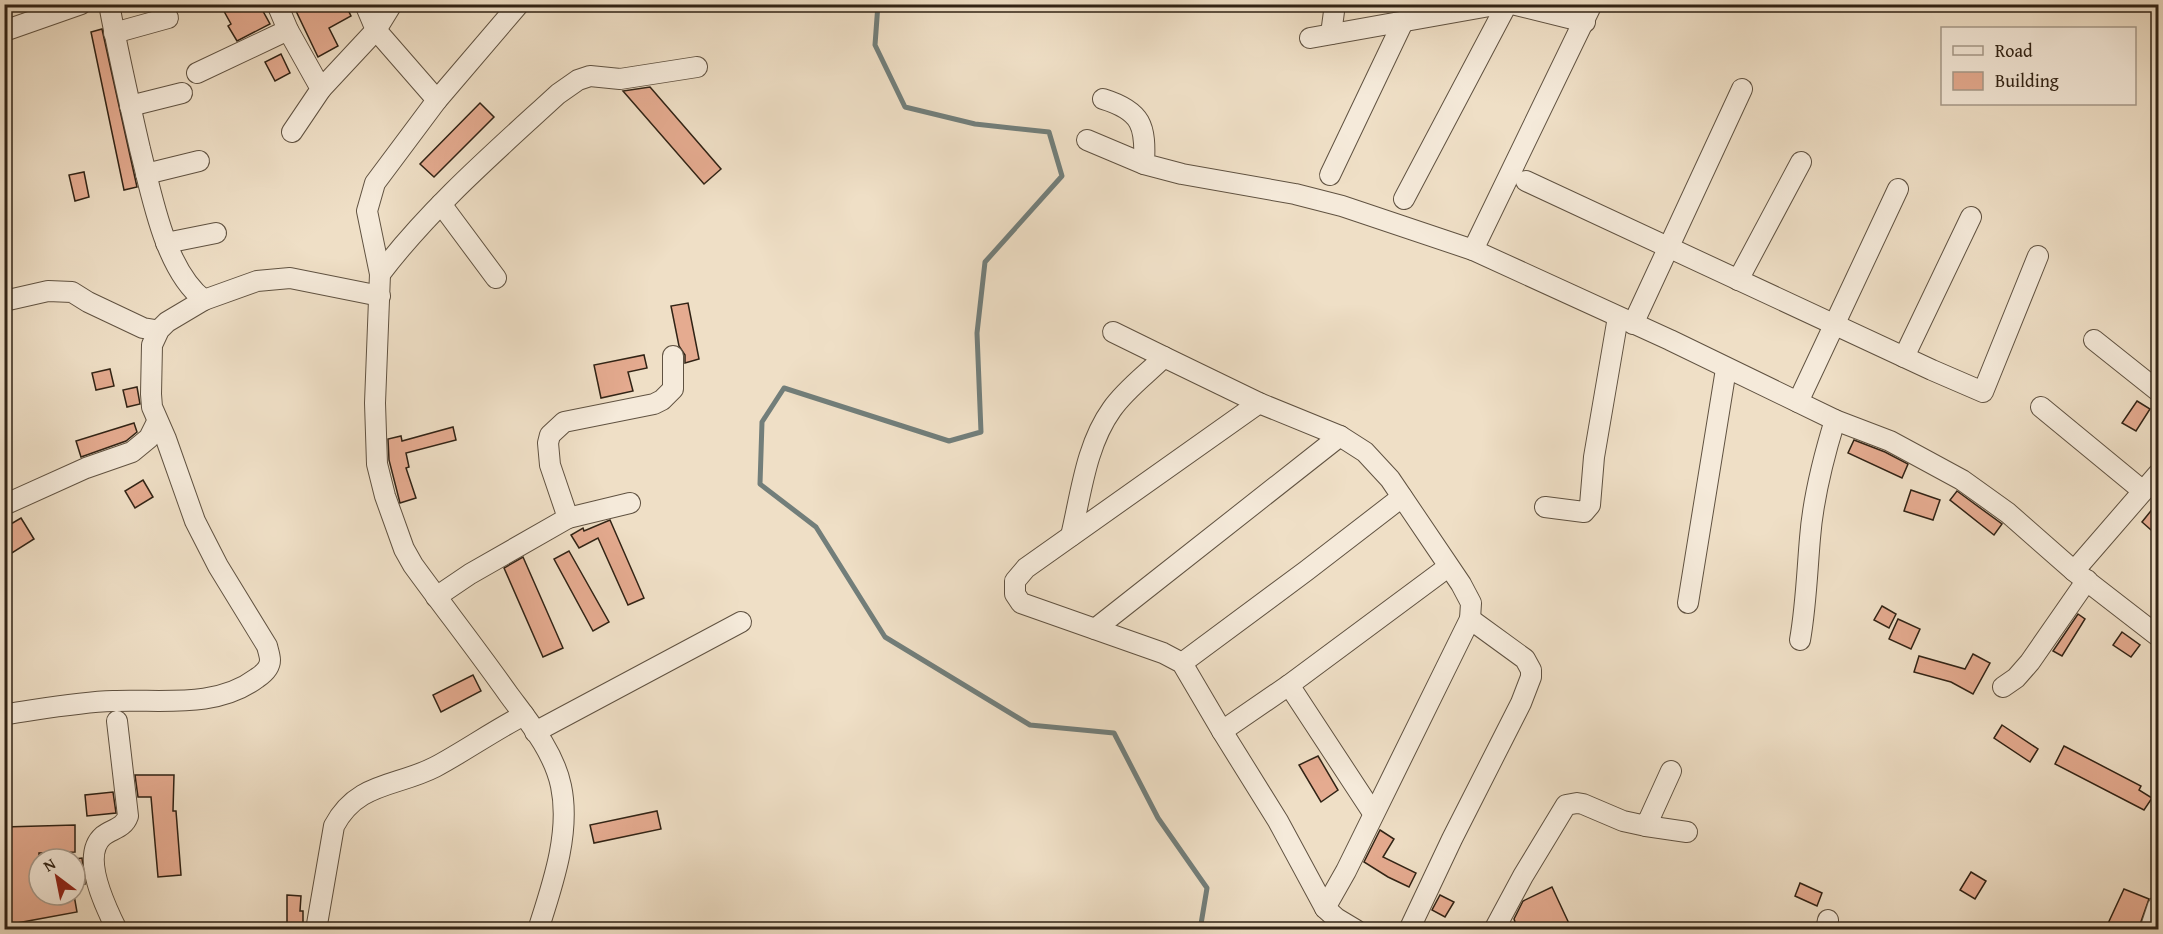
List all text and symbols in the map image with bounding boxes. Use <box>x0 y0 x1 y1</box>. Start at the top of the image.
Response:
legend <box>1941 27 2136 105</box>
text: Road <box>1995 37 2033 64</box>
text: Building <box>1995 67 2059 94</box>
north arrow <box>27 847 87 907</box>
text: N <box>38 851 60 877</box>

